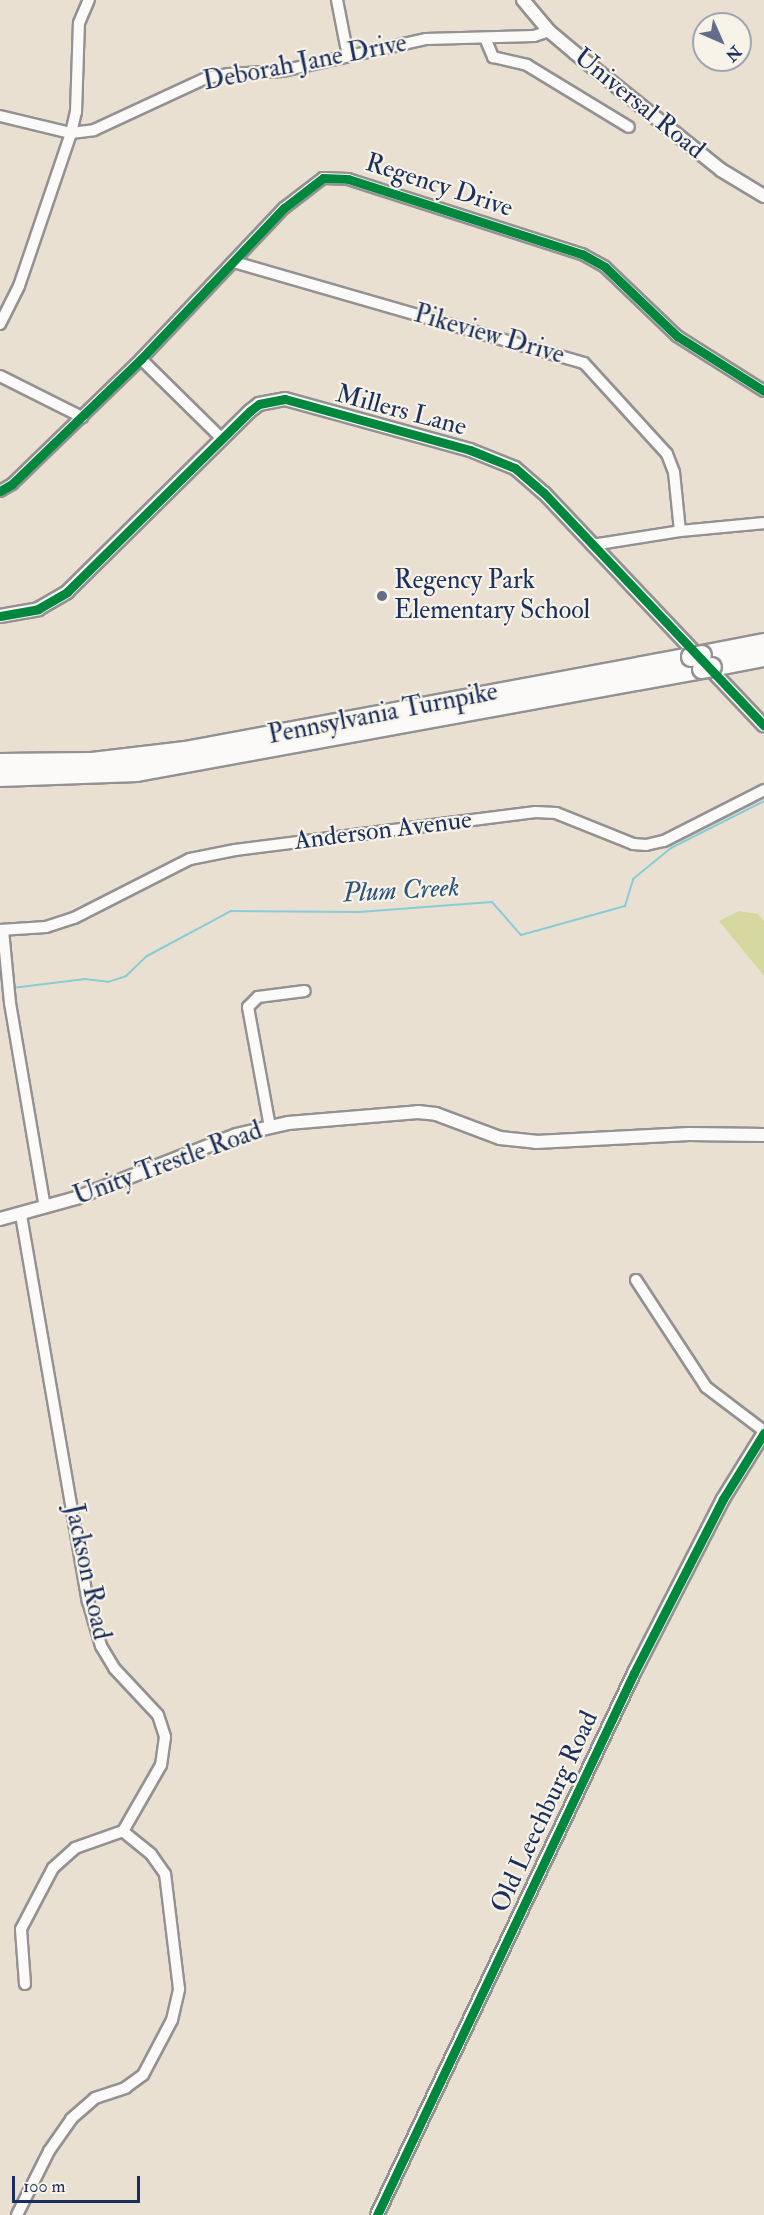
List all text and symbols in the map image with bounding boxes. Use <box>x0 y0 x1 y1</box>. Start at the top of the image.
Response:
north arrow <box>692 12 752 72</box>
street label: Deborah Jane Drive <box>201 28 409 98</box>
text: N <box>721 41 745 65</box>
street label: Universal Road <box>567 42 711 166</box>
street label: Regency Drive <box>361 147 517 225</box>
street label: Pikeview Drive <box>410 299 568 371</box>
street label: Millers Lane <box>332 379 470 443</box>
place label: Regency Park Elementary School <box>394 565 590 626</box>
marker: Regency Park Elementary School <box>375 589 389 603</box>
street label: Pennsylvania Turnpike <box>266 676 500 752</box>
street label: Anderson Avenue <box>292 805 474 857</box>
water label: Plum Creek <box>342 871 460 909</box>
street label: Unity Trestle Road <box>70 1115 266 1213</box>
street label: Jackson Road <box>57 1501 117 1643</box>
street label: Old Leechburg Road <box>485 1706 605 1918</box>
scale bar <box>15 2164 142 2202</box>
text: 100 m <box>23 2175 66 2198</box>

